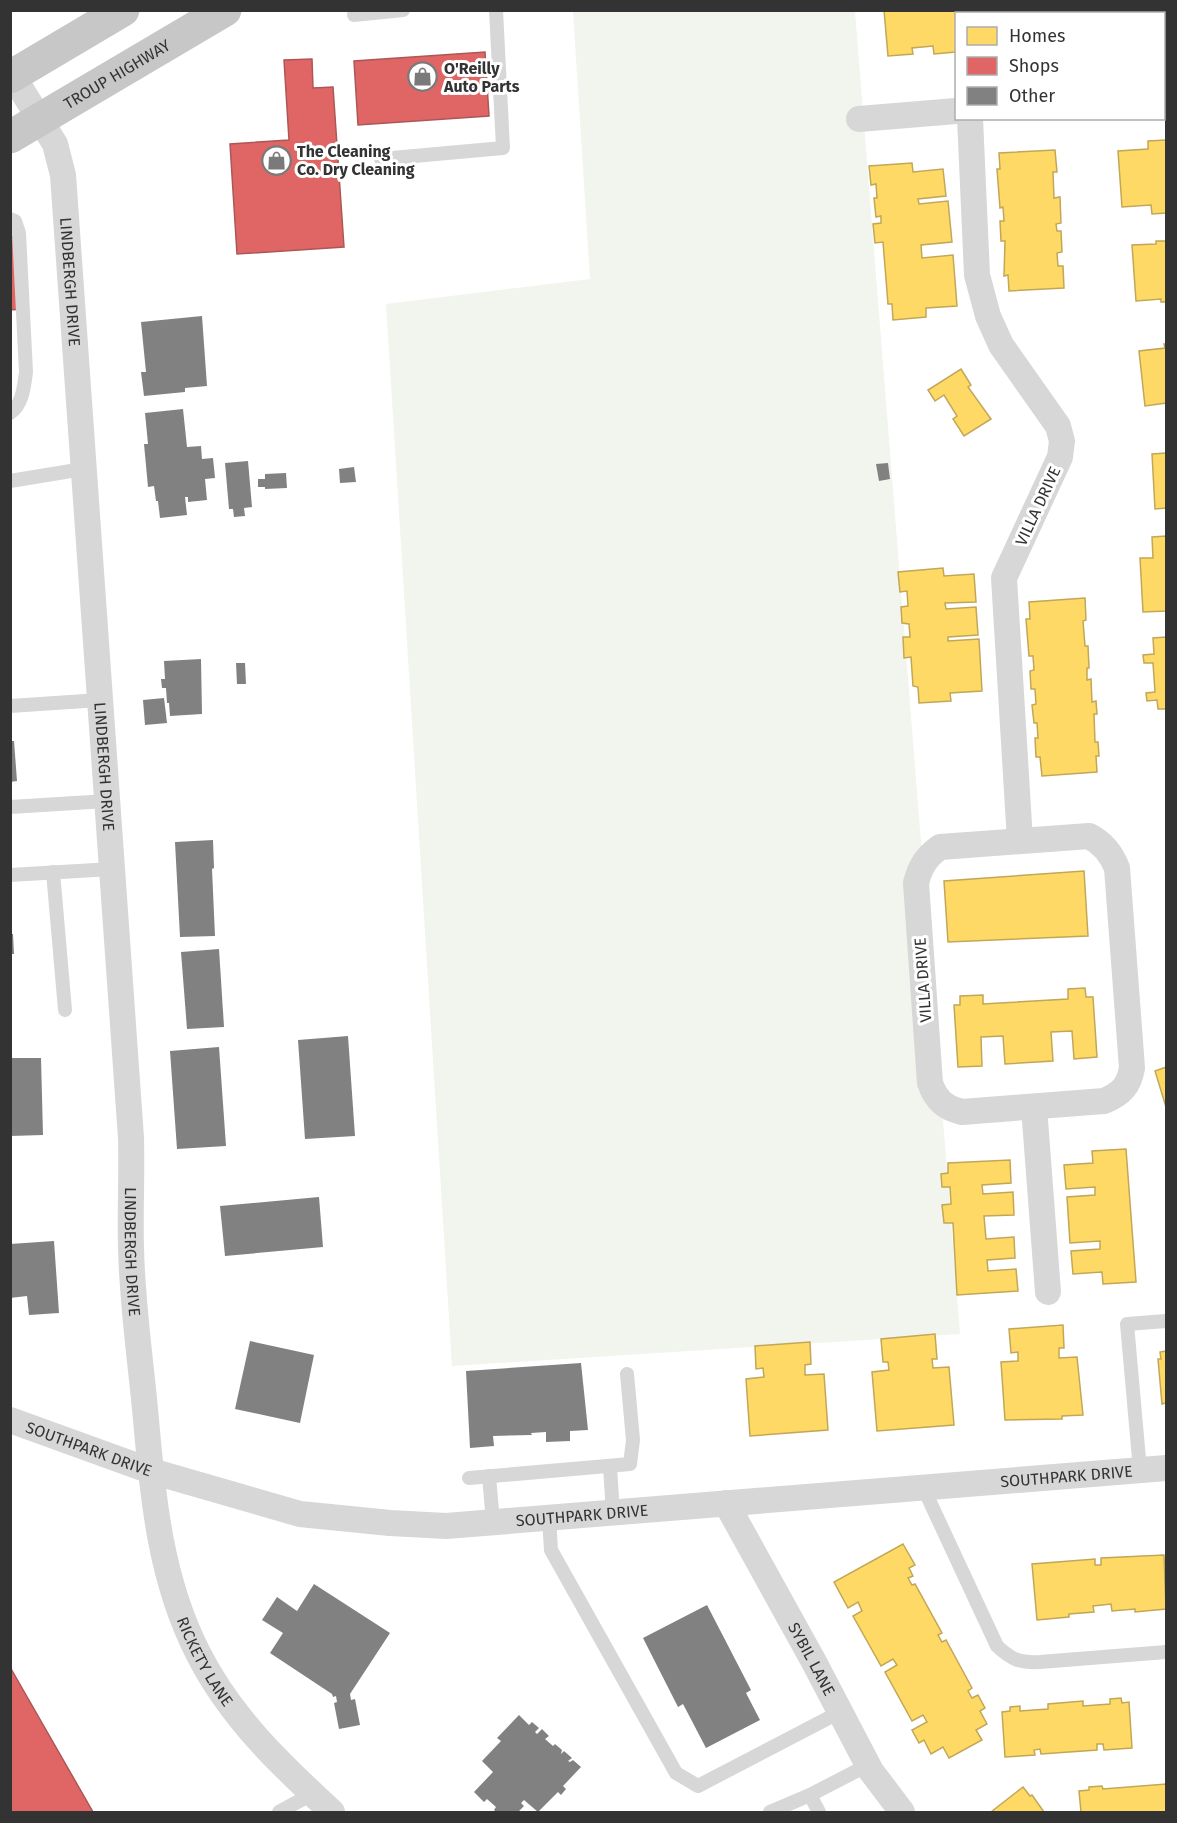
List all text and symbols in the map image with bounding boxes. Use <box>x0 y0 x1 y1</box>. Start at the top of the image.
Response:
legend <box>955 12 1165 120</box>
text: Homes <box>1009 25 1065 47</box>
street label: TROUP HIGHWAY <box>60 35 173 113</box>
text: Shops <box>1009 55 1059 77</box>
place label: O'Reilly Auto Parts <box>443 59 520 96</box>
shop icon: O'Reilly Auto Parts <box>407 61 439 93</box>
text: Other <box>1009 85 1055 107</box>
place label: The Cleaning Co. Dry Cleaning <box>297 142 415 179</box>
shop icon: The Cleaning Co. Dry Cleaning <box>260 144 292 176</box>
street label: LINDBERGH DRIVE <box>57 217 85 347</box>
street label: VILLA DRIVE <box>1011 463 1065 549</box>
street label: LINDBERGH DRIVE <box>91 701 119 832</box>
street label: VILLA DRIVE <box>911 937 935 1023</box>
street label: LINDBERGH DRIVE <box>121 1187 145 1317</box>
street label: SOUTHPARK DRIVE <box>23 1417 155 1480</box>
street label: SOUTHPARK DRIVE <box>1000 1461 1133 1491</box>
street label: SOUTHPARK DRIVE <box>515 1500 649 1530</box>
street label: RICKETY LANE <box>173 1614 237 1710</box>
street label: SYBIL LANE <box>784 1619 839 1699</box>

